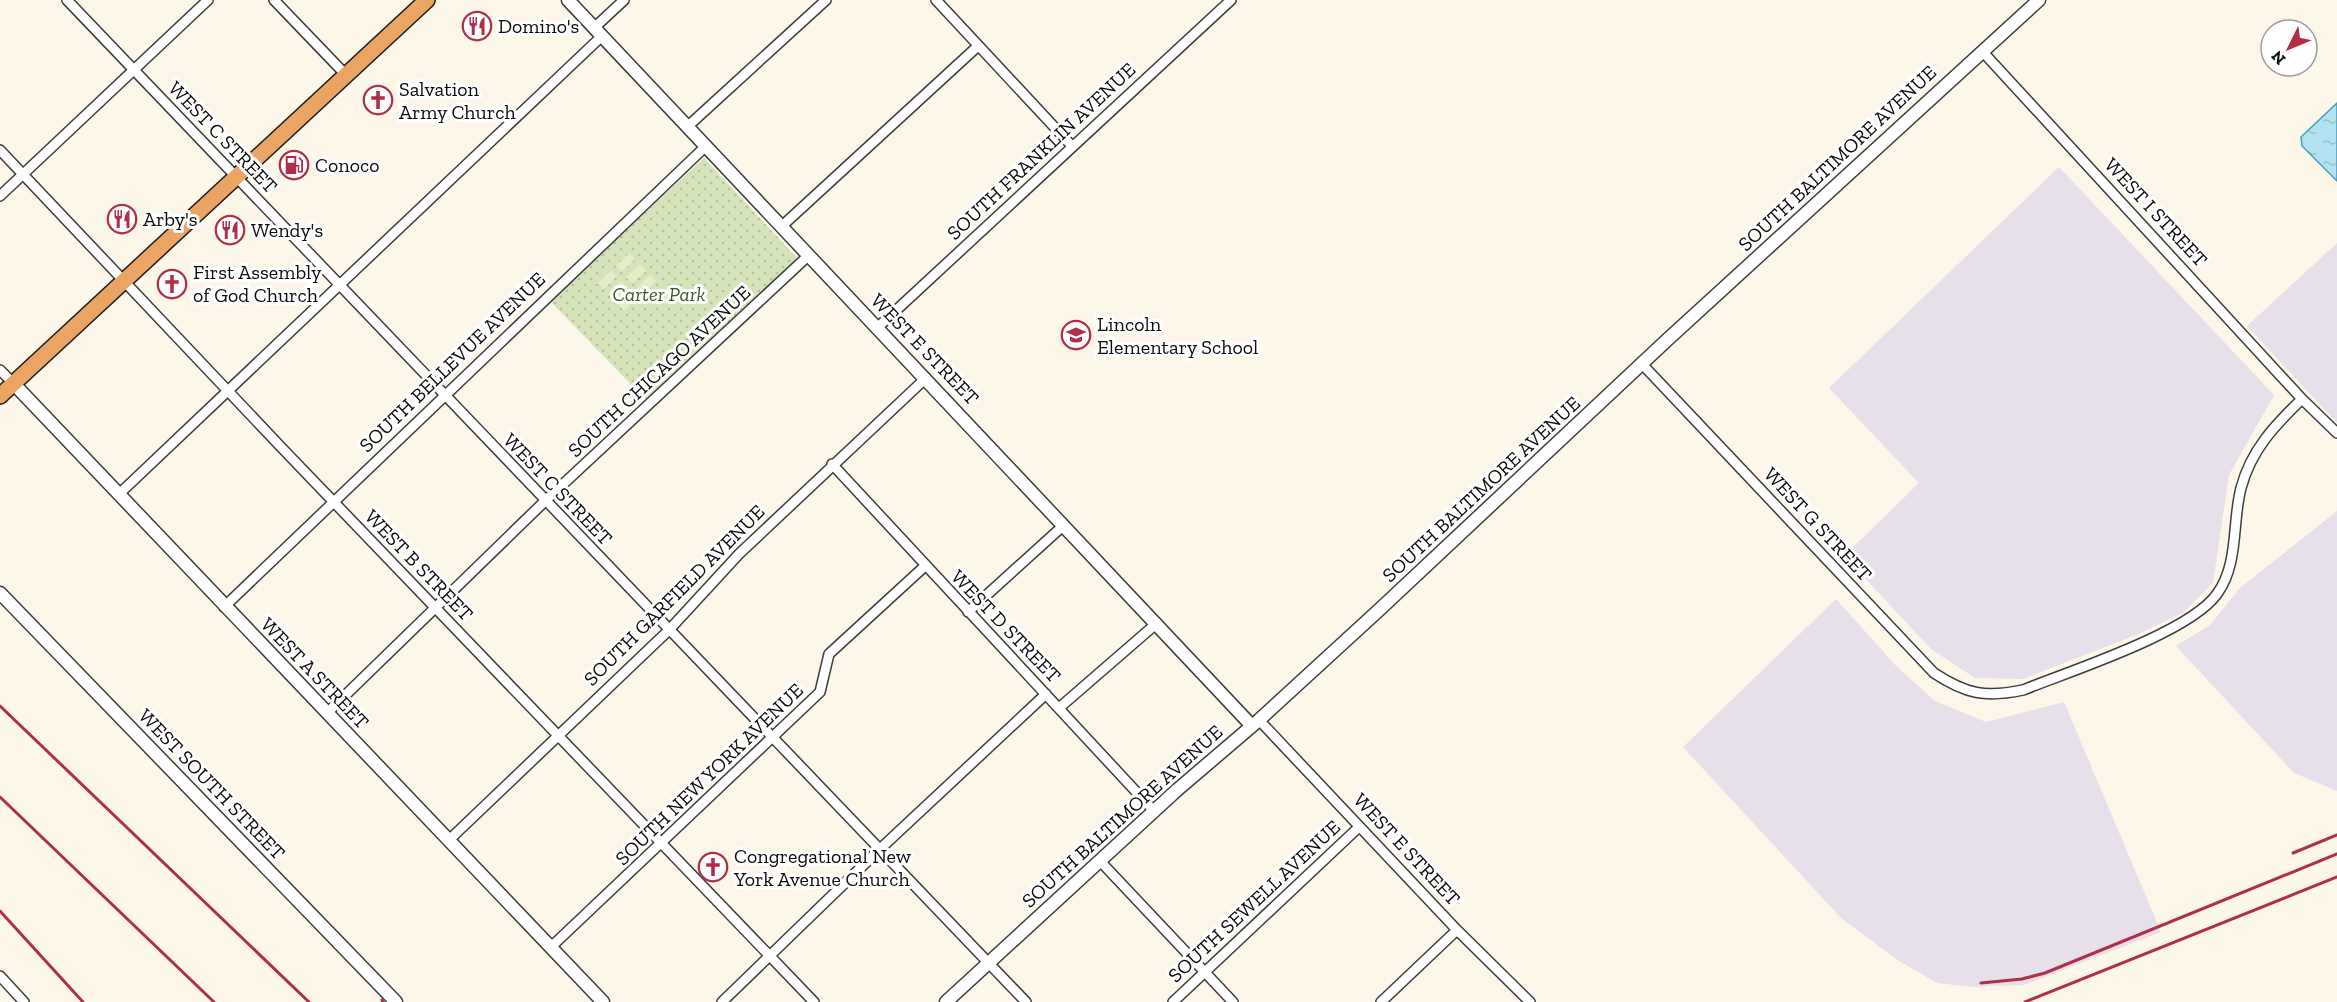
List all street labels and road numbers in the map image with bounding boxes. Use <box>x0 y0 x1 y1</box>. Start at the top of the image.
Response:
street label: SOUTH FRANKLIN AVENUE <box>942 57 1140 245</box>
street label: SOUTH BALTIMORE AVENUE <box>1733 60 1941 256</box>
street label: WEST C STREET <box>163 76 283 198</box>
street label: WEST I STREET <box>2099 153 2213 271</box>
street label: SOUTH BELLEVUE AVENUE <box>354 267 550 457</box>
street label: SOUTH CHICAGO AVENUE <box>563 280 755 462</box>
street label: WEST E STREET <box>866 288 984 410</box>
street label: SOUTH BALTIMORE AVENUE <box>1377 391 1585 587</box>
street label: WEST C STREET <box>498 428 618 550</box>
street label: WEST G STREET <box>1759 462 1877 586</box>
street label: SOUTH GARFIELD AVENUE <box>579 500 769 690</box>
street label: WEST B STREET <box>360 504 478 626</box>
street label: WEST D STREET <box>946 565 1066 687</box>
street label: WEST A STREET <box>256 612 374 734</box>
street label: SOUTH NEW YORK AVENUE <box>610 678 808 870</box>
street label: WEST SOUTH STREET <box>134 704 290 864</box>
street label: SOUTH BALTIMORE AVENUE <box>1017 720 1227 912</box>
street label: WEST E STREET <box>1349 788 1465 910</box>
street label: SOUTH SEWELL AVENUE <box>1163 815 1345 987</box>

